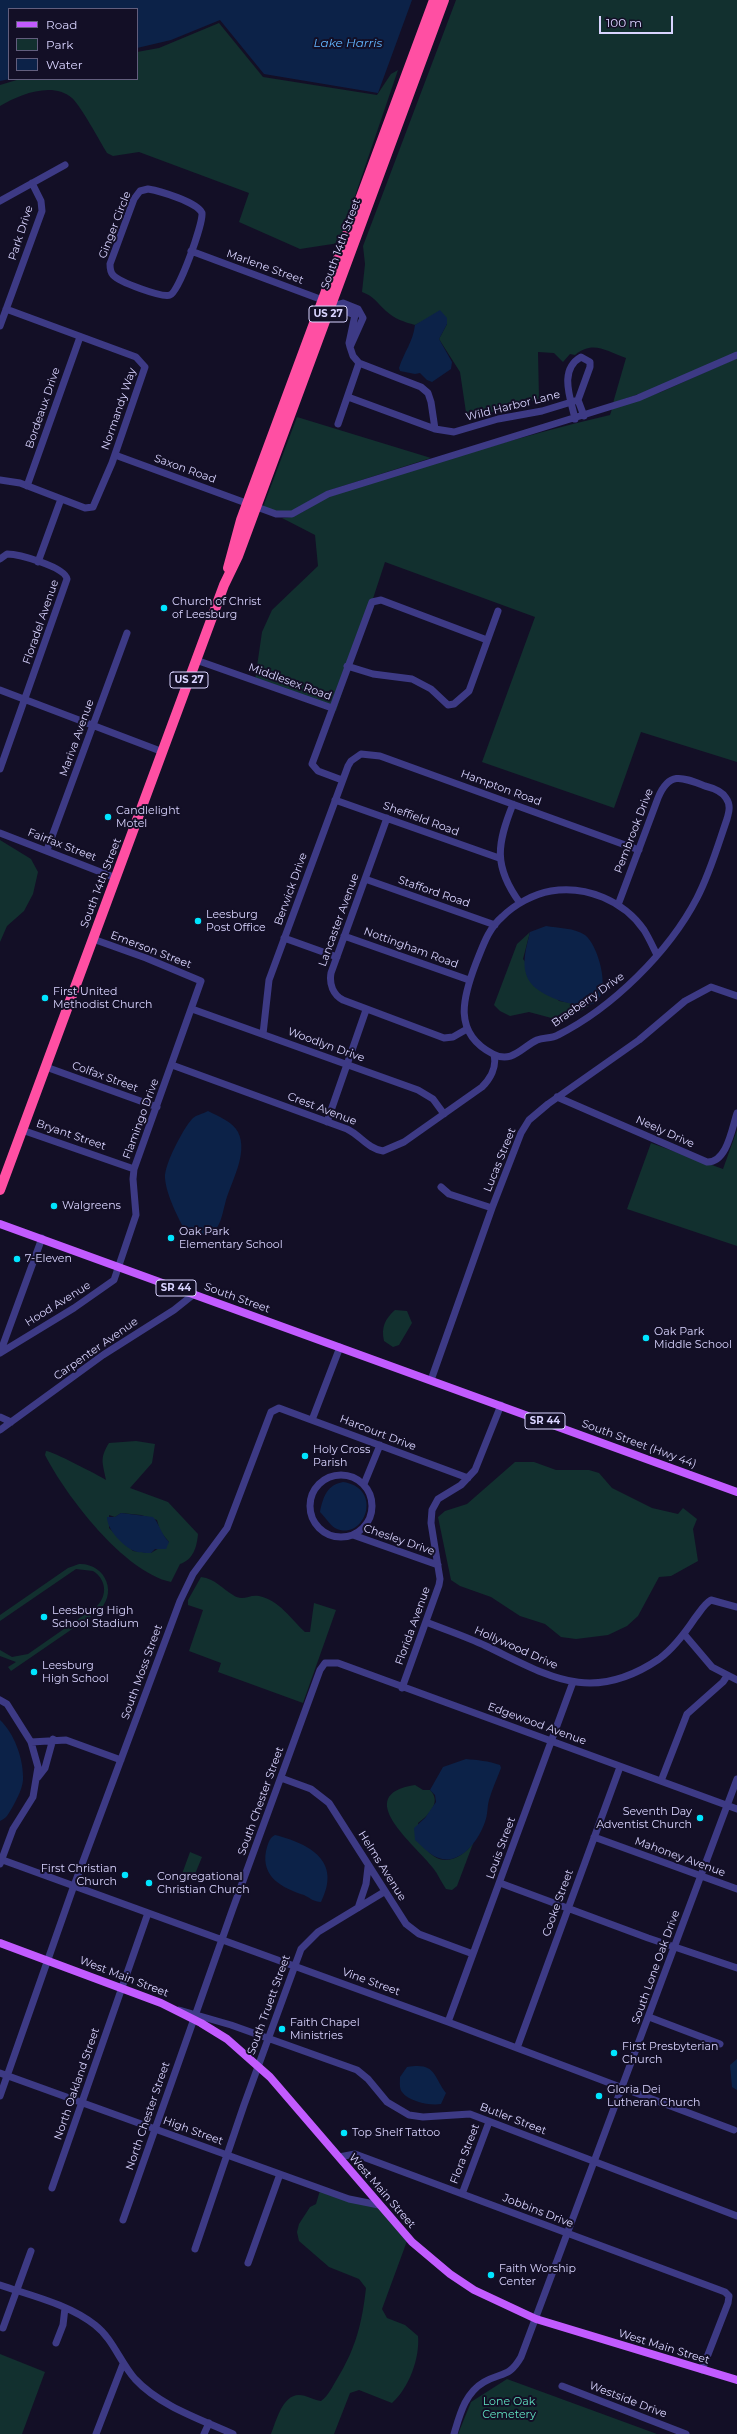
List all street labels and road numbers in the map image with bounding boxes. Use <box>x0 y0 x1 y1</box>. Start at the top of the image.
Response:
street label: Ginger Circle <box>96 189 134 261</box>
street label: South 14th Street <box>319 197 363 291</box>
street label: Park Drive <box>6 204 36 262</box>
street label: Marlene Street <box>225 247 305 287</box>
road number: US 27 <box>309 306 347 322</box>
street label: Bordeaux Drive <box>23 366 63 450</box>
street label: Normandy Way <box>99 366 139 452</box>
street label: Wild Harbor Lane <box>464 388 562 424</box>
street label: Saxon Road <box>152 452 218 486</box>
street label: Floradel Avenue <box>20 578 62 666</box>
street label: Middlesex Road <box>247 661 333 703</box>
road number: US 27 <box>170 672 208 688</box>
street label: Mariva Avenue <box>57 698 97 778</box>
street label: Hampton Road <box>459 767 543 809</box>
street label: Pembrook Drive <box>612 787 656 875</box>
street label: Sheffield Road <box>381 799 461 839</box>
street label: Fairfax Street <box>26 826 98 864</box>
street label: South 14th Street <box>78 836 124 930</box>
street label: Berwick Drive <box>272 851 310 927</box>
street label: Lancaster Avenue <box>316 872 362 968</box>
street label: Stafford Road <box>396 874 472 910</box>
street label: Nottingham Road <box>362 925 460 971</box>
street label: Emerson Street <box>109 928 193 972</box>
street label: Braeberry Drive <box>549 970 627 1030</box>
street label: Woodlyn Drive <box>286 1025 366 1065</box>
street label: Colfax Street <box>70 1059 140 1095</box>
street label: Flamingo Drive <box>120 1077 162 1161</box>
street label: Crest Avenue <box>286 1090 358 1128</box>
street label: Neely Drive <box>634 1113 696 1151</box>
street label: Bryant Street <box>34 1117 108 1153</box>
street label: Lucas Street <box>481 1126 519 1194</box>
street label: Hood Avenue <box>23 1279 93 1329</box>
road number: SR 44 <box>156 1280 196 1296</box>
street label: South Street <box>202 1280 272 1316</box>
street label: Carpenter Avenue <box>51 1315 141 1383</box>
street label: Harcourt Drive <box>338 1412 418 1454</box>
road number: SR 44 <box>525 1413 565 1429</box>
street label: South Street (Hwy 44) <box>580 1417 698 1471</box>
street label: Chesley Drive <box>362 1522 436 1558</box>
street label: Florida Avenue <box>393 1585 433 1667</box>
street label: South Moss Street <box>119 1623 165 1721</box>
street label: Hollywood Drive <box>472 1624 560 1672</box>
street label: Edgewood Avenue <box>486 1700 588 1748</box>
street label: South Chester Street <box>235 1745 287 1857</box>
street label: Louis Street <box>484 1815 518 1881</box>
street label: Helms Avenue <box>355 1829 409 1903</box>
street label: Mahoney Avenue <box>633 1834 727 1880</box>
street label: Cooke Street <box>540 1868 576 1938</box>
street label: South Lone Oak Drive <box>629 1908 683 2026</box>
street label: South Truett Street <box>245 1953 293 2057</box>
street label: West Main Street <box>78 1954 170 2000</box>
street label: Vine Street <box>340 1965 402 1999</box>
street label: North Oakland Street <box>52 2026 102 2142</box>
street label: North Chester Street <box>123 2060 173 2172</box>
street label: Butler Street <box>478 2100 548 2138</box>
street label: High Street <box>161 2114 225 2148</box>
street label: Flora Street <box>447 2122 483 2186</box>
street label: West Main Street <box>346 2151 418 2231</box>
street label: Jobbins Drive <box>501 2191 575 2231</box>
street label: West Main Street <box>617 2327 711 2367</box>
street label: Westside Drive <box>587 2379 669 2421</box>

